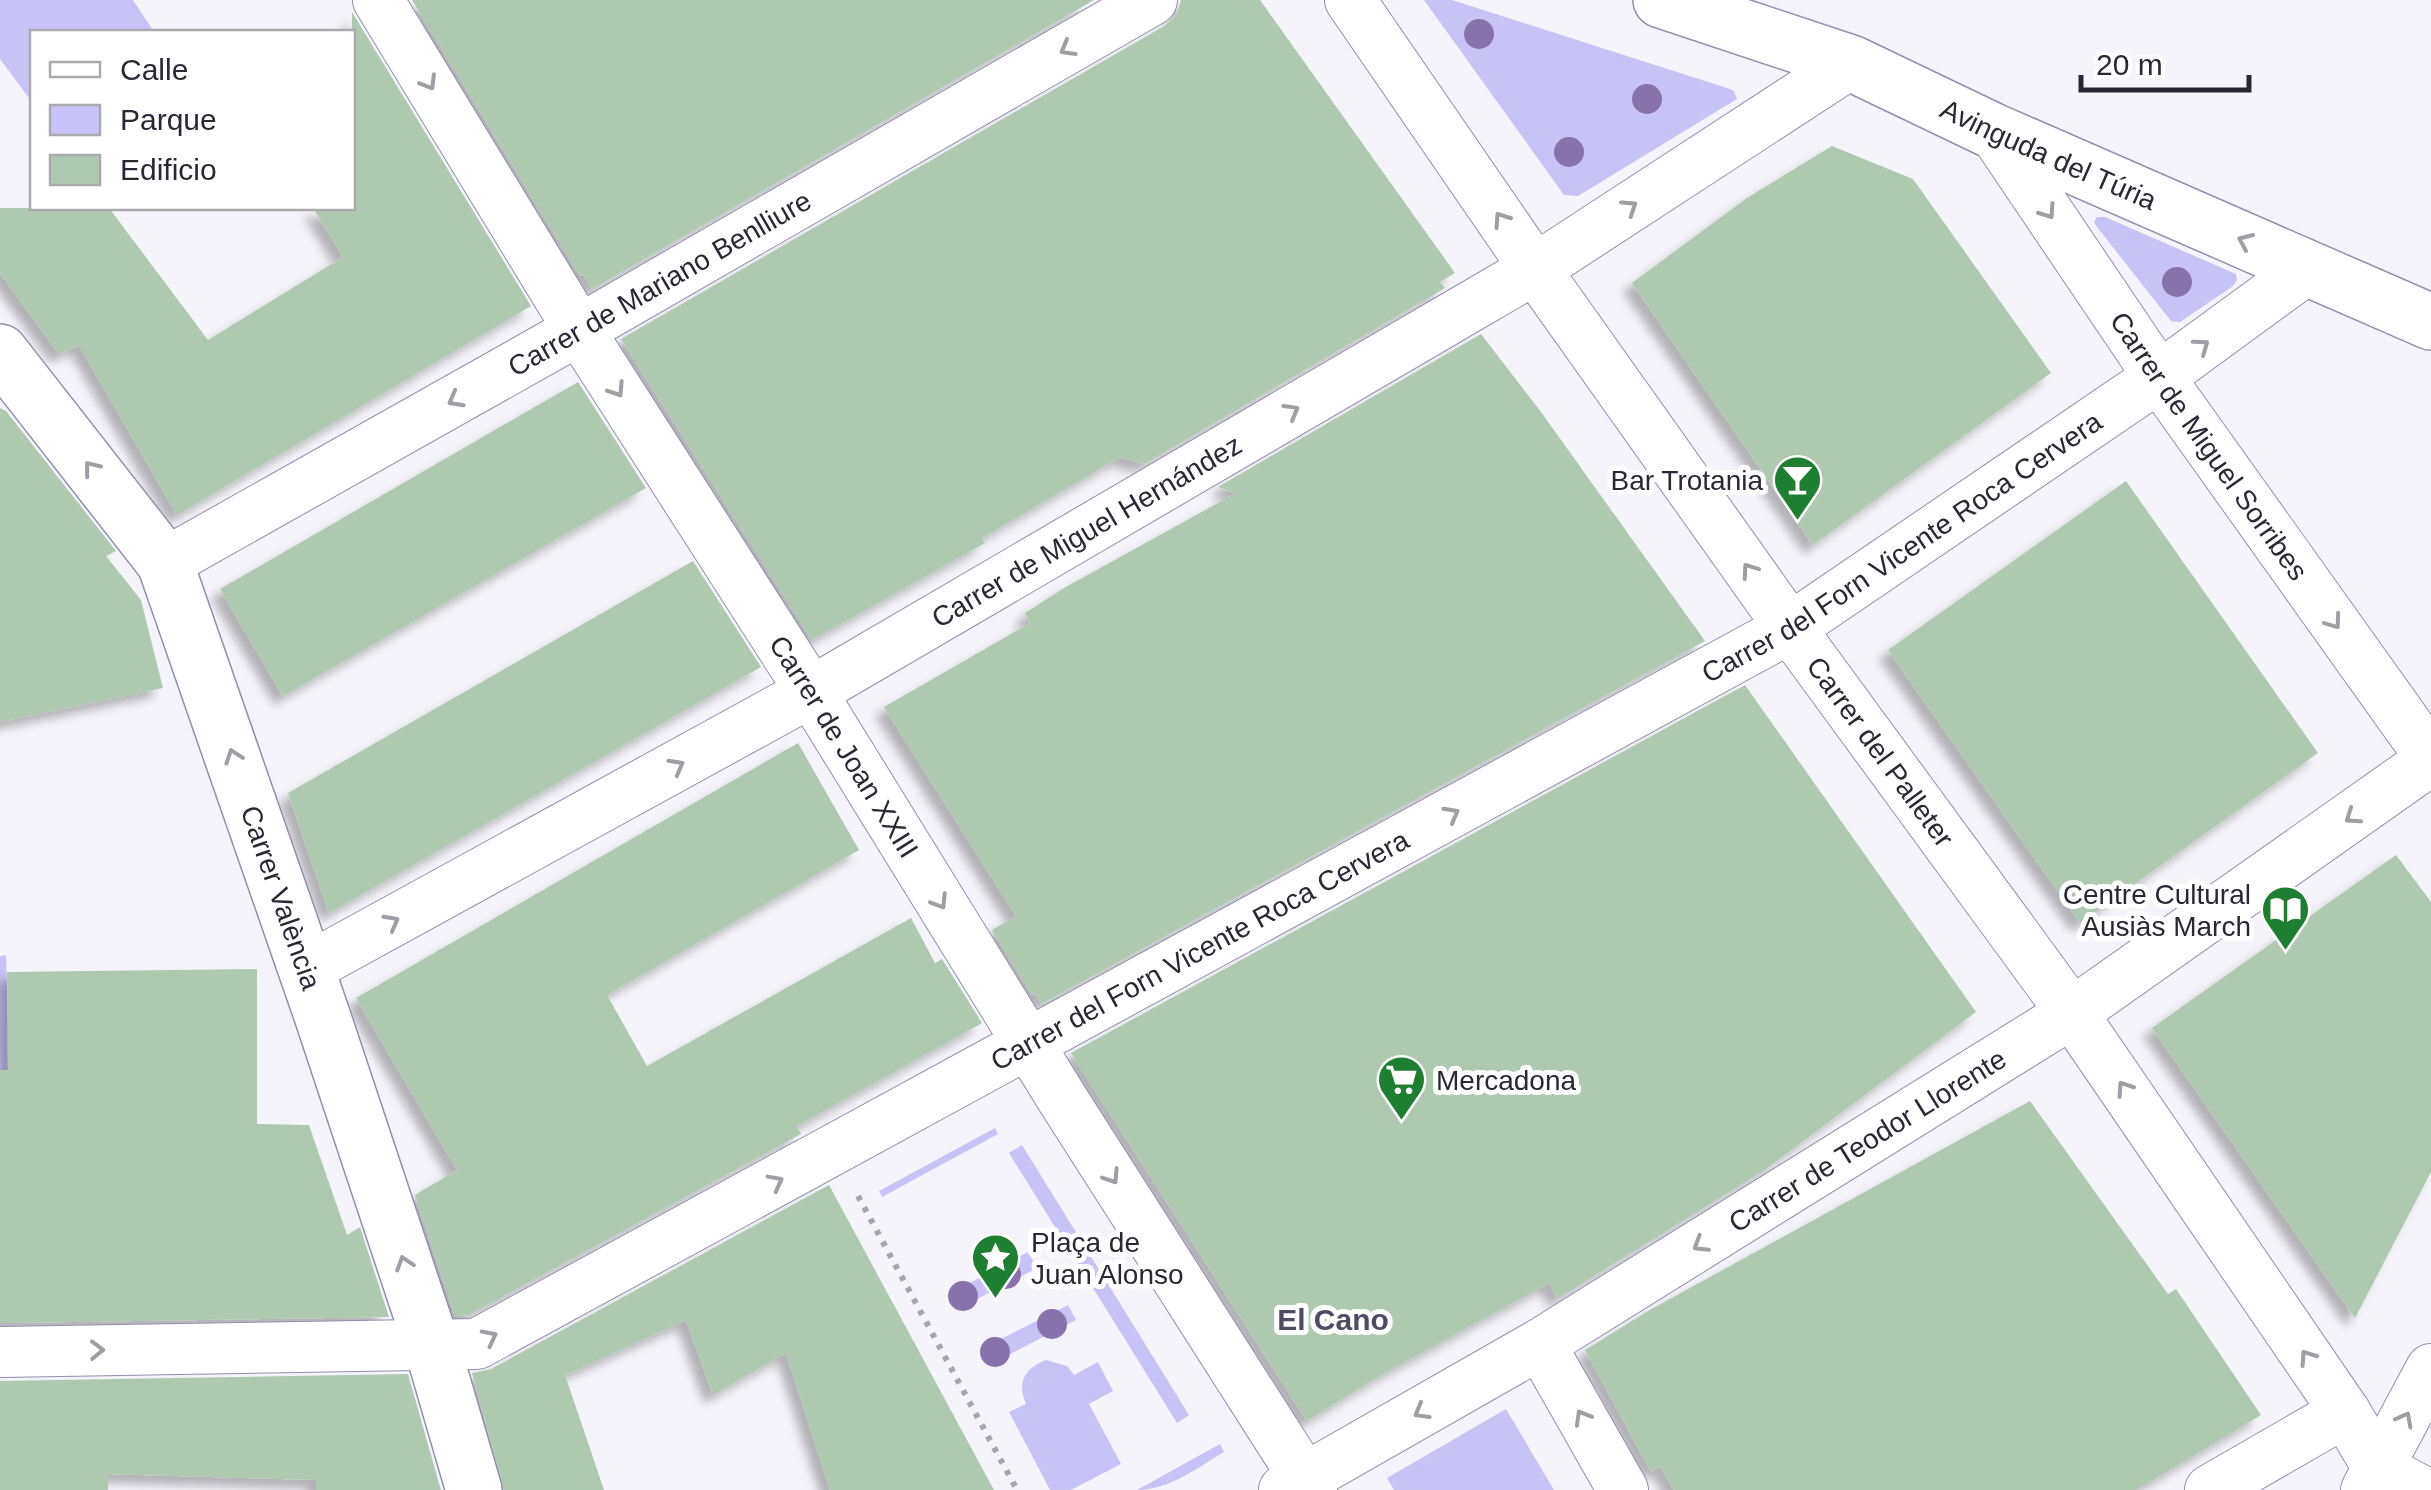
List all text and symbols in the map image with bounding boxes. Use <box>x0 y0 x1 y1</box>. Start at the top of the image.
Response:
legend <box>30 30 355 210</box>
scale bar <box>2081 30 2248 92</box>
one-way arrow <box>1060 36 1078 56</box>
text: 20 m <box>2096 48 2163 81</box>
text: Calle <box>120 53 188 86</box>
one-way arrow <box>417 72 436 90</box>
street label: Avinguda del Túria <box>1936 93 2162 216</box>
text: Parque <box>120 103 217 136</box>
text: Edificio <box>120 153 217 186</box>
street label: Carrer de Mariano Benlliure <box>502 184 816 382</box>
one-way arrow <box>1619 201 1637 220</box>
one-way arrow <box>2035 202 2054 220</box>
one-way arrow <box>1494 211 1513 229</box>
one-way arrow <box>2237 233 2255 253</box>
street label: Carrer de Miguel Sorribes <box>2104 306 2314 586</box>
one-way arrow <box>2191 340 2209 358</box>
one-way arrow <box>605 379 624 397</box>
one-way arrow <box>448 387 466 407</box>
one-way arrow <box>1281 404 1299 424</box>
street label: Carrer del Forn Vicente Roca Cervera <box>1696 405 2107 689</box>
street label: Carrer de Miguel Hernández <box>926 428 1247 634</box>
bar icon: Bar Trotania <box>1772 454 1824 522</box>
one-way arrow <box>85 462 103 480</box>
place label: Bar Trotania <box>1610 465 1763 496</box>
one-way arrow <box>1743 562 1761 581</box>
one-way arrow <box>2322 611 2340 629</box>
street label: Carrer de Joan XXIII <box>763 630 925 863</box>
street label: Carrer del Palleter <box>1801 651 1960 852</box>
one-way arrow <box>224 749 245 766</box>
one-way arrow <box>666 759 684 779</box>
street label: Carrer València <box>235 802 328 994</box>
one-way arrow <box>2344 804 2363 823</box>
one-way arrow <box>1441 806 1459 826</box>
street label: Carrer del Forn Vicente Roca Cervera <box>985 823 1414 1076</box>
place label: Centre Cultural Ausiàs March <box>2063 879 2251 942</box>
library icon: Centre Cultural Ausiàs March <box>2260 884 2312 952</box>
one-way arrow <box>927 891 946 909</box>
one-way arrow <box>381 915 399 935</box>
street label: Carrer de Teodor Llorente <box>1723 1043 2011 1238</box>
supermarket icon: Mercadona <box>1375 1054 1427 1122</box>
place label: Mercadona <box>1436 1065 1577 1096</box>
one-way arrow <box>2117 1081 2136 1099</box>
one-way arrow <box>1099 1167 1118 1185</box>
one-way arrow <box>765 1175 784 1194</box>
place label: Plaça de Juan Alonso <box>1031 1227 1184 1290</box>
place icon: Plaça de Juan Alonso <box>970 1232 1022 1300</box>
one-way arrow <box>1693 1233 1711 1252</box>
one-way arrow <box>396 1256 416 1273</box>
district label: El Cano <box>1277 1303 1389 1336</box>
one-way arrow <box>480 1329 498 1349</box>
one-way arrow <box>90 1339 106 1361</box>
one-way arrow <box>2301 1349 2319 1368</box>
one-way arrow <box>1414 1400 1432 1419</box>
one-way arrow <box>1574 1410 1594 1428</box>
one-way arrow <box>2392 1411 2412 1429</box>

